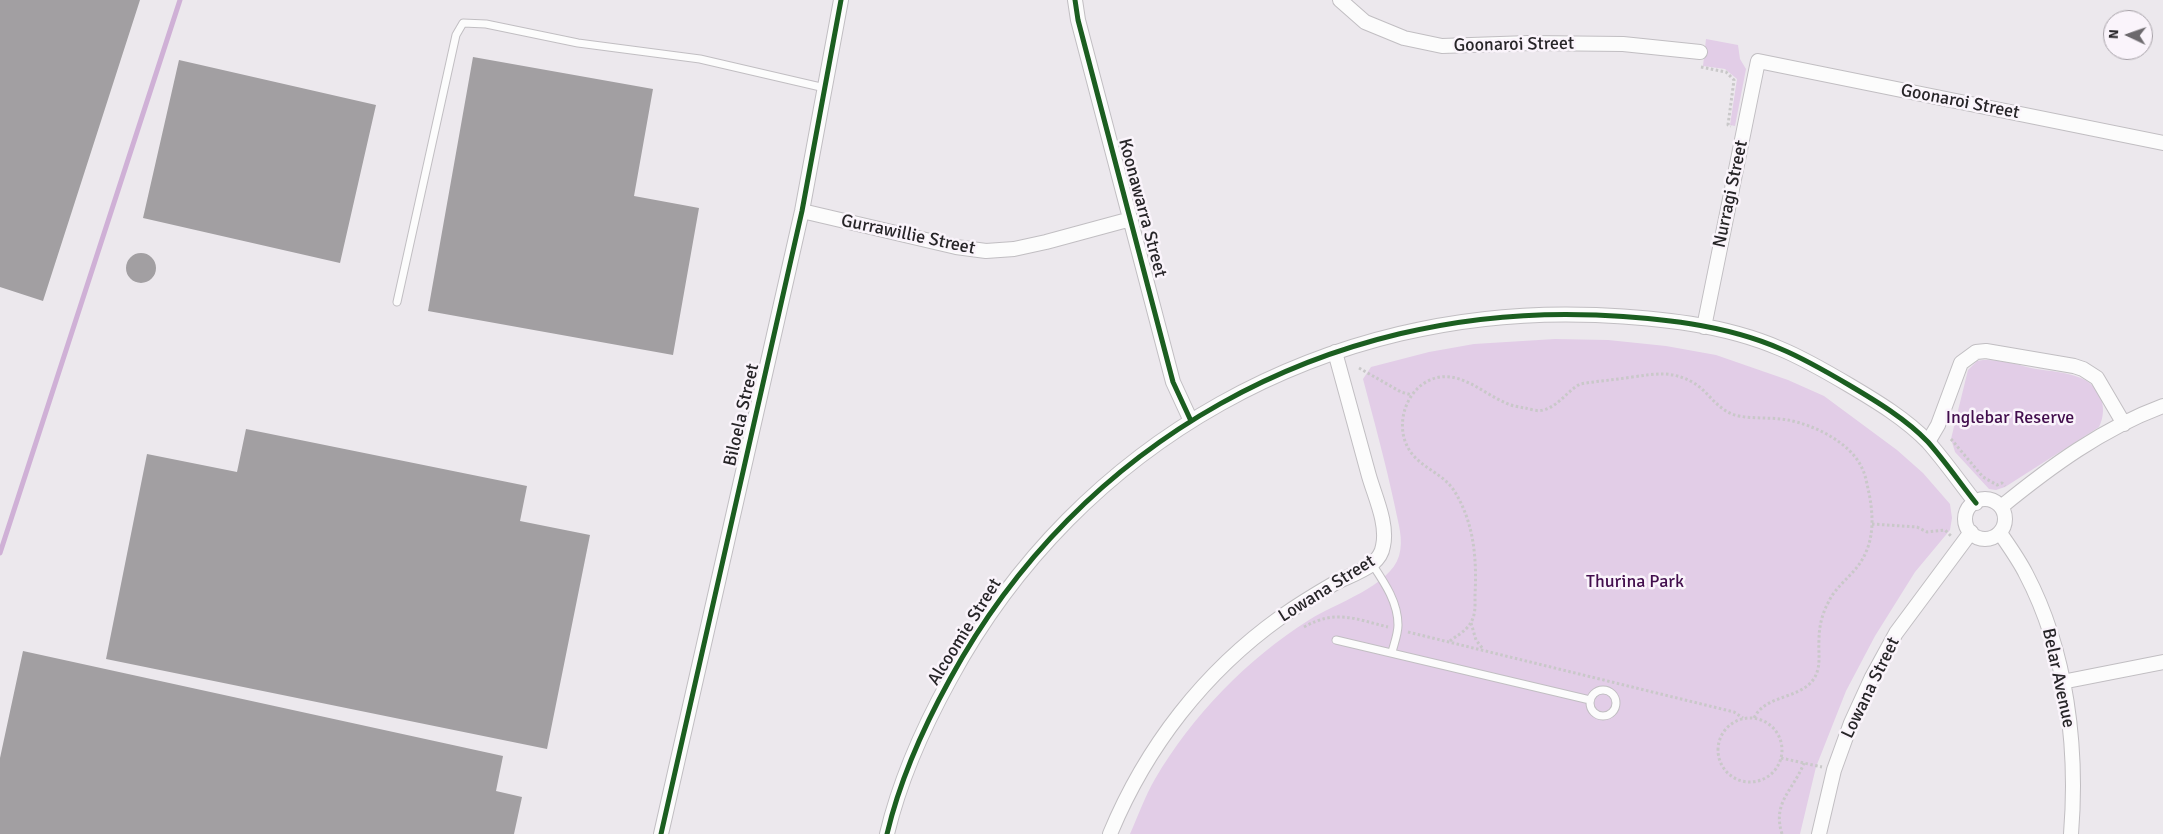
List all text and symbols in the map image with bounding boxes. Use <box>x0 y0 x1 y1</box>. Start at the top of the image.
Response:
north arrow <box>2103 10 2153 60</box>
text: N <box>2105 29 2122 40</box>
street label: Goonaroi Street <box>1454 33 1574 57</box>
street label: Goonaroi Street <box>1899 80 2021 124</box>
street label: Koonawarra Street <box>1113 136 1171 280</box>
street label: Nurragi Street <box>1709 138 1753 250</box>
street label: Gurrawillie Street <box>839 210 977 260</box>
street label: Biloela Street <box>720 362 764 468</box>
park label: Inglebar Reserve <box>1946 407 2074 429</box>
street label: Lowana Street <box>1275 551 1379 627</box>
park label: Thurina Park <box>1586 571 1684 593</box>
street label: Alcoomie Street <box>923 574 1007 690</box>
street label: Belar Avenue <box>2037 626 2079 730</box>
street label: Lowana Street <box>1837 634 1905 742</box>

